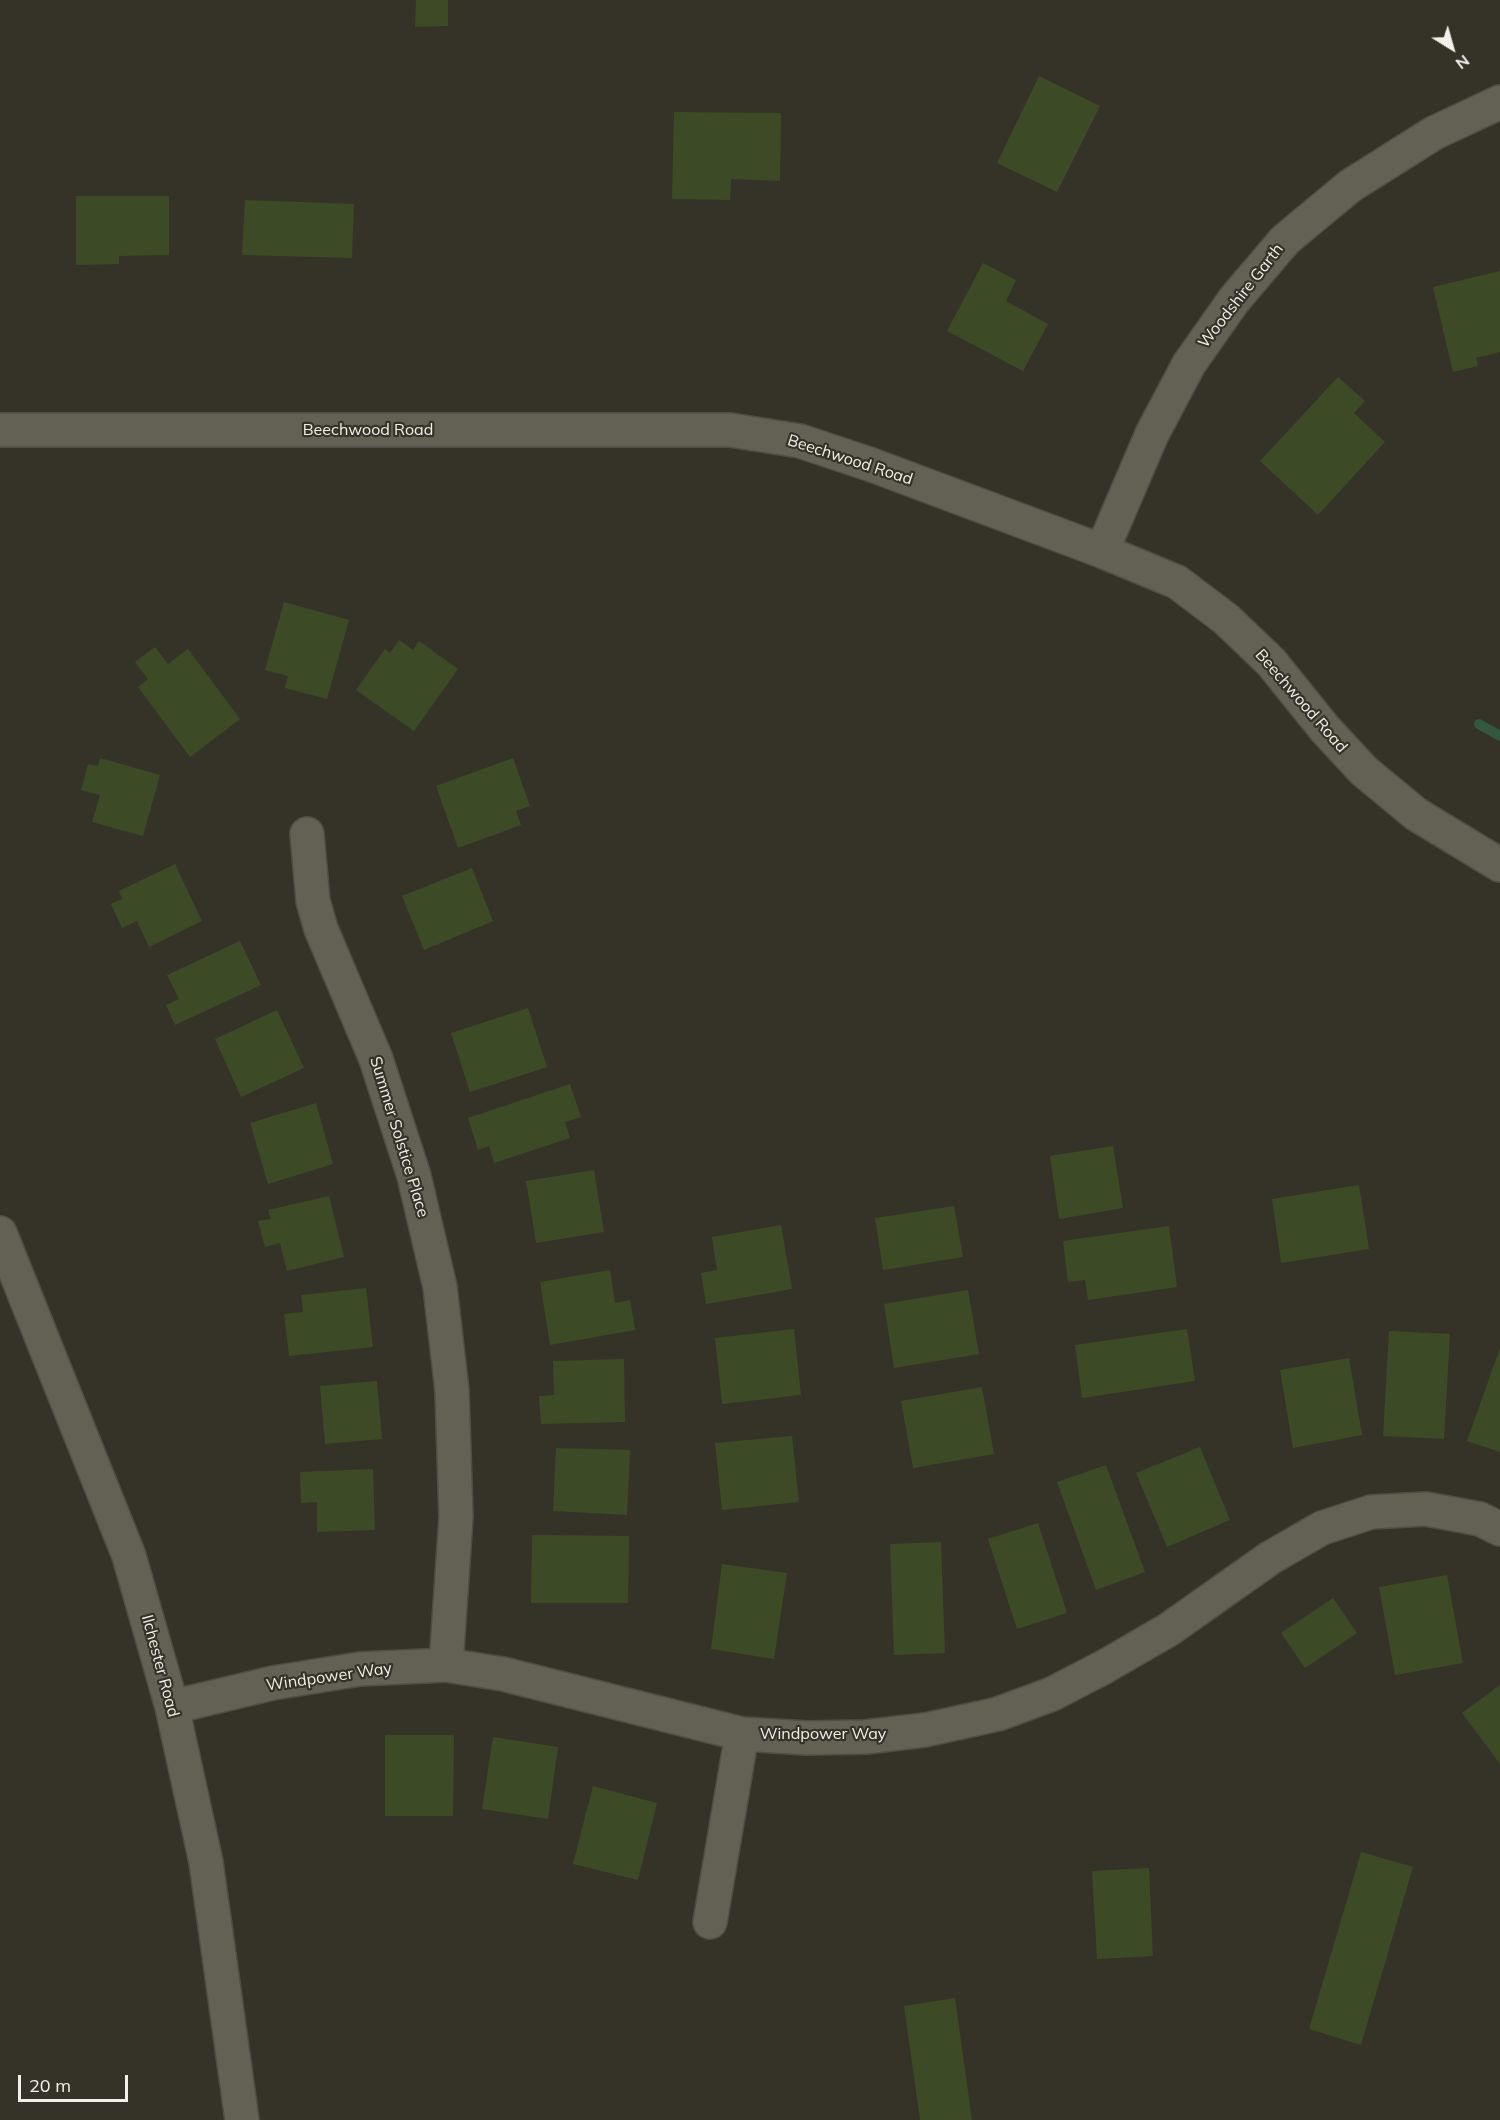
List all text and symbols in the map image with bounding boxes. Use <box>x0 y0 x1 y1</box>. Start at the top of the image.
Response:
north arrow <box>1422 18 1482 78</box>
text: N <box>1452 51 1474 74</box>
street label: Woodshire Garth <box>1194 240 1288 352</box>
street label: Beechwood Road <box>303 420 433 440</box>
street label: Beechwood Road <box>785 431 915 489</box>
street label: Beechwood Road <box>1251 645 1351 757</box>
street label: Summer Solstice Place <box>365 1054 433 1220</box>
street label: Ilchester Road <box>137 1613 183 1719</box>
street label: Windpower Way <box>265 1659 393 1695</box>
street label: Windpower Way <box>760 1724 886 1744</box>
scale bar <box>21 2063 130 2101</box>
text: 20 m <box>29 2074 71 2097</box>

